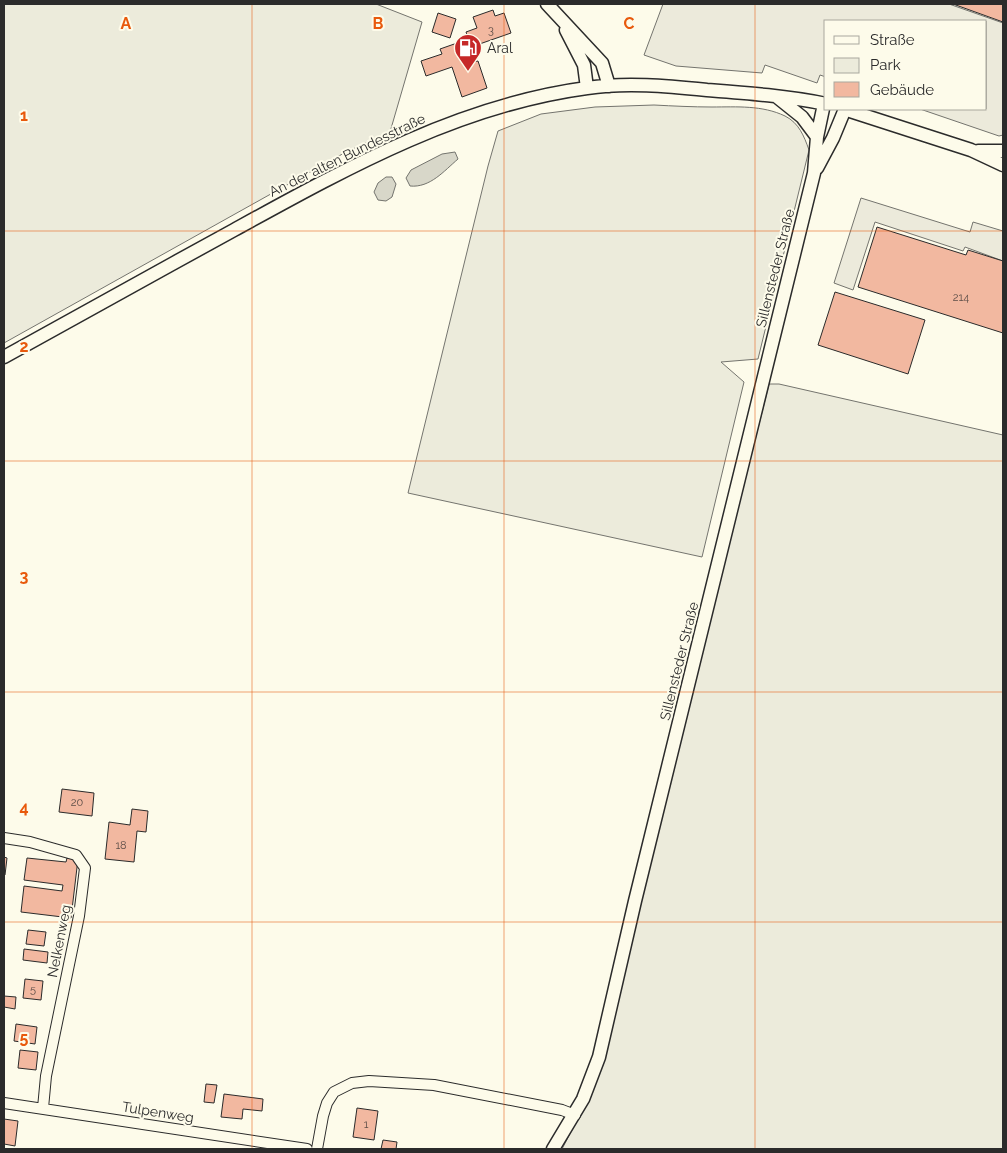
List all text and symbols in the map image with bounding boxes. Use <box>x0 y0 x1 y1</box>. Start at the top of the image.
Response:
text: A <box>121 14 132 33</box>
text: B <box>373 14 384 33</box>
text: C <box>624 14 635 33</box>
legend <box>824 20 987 110</box>
house number: 3 <box>488 24 494 37</box>
text: Straße <box>870 31 915 49</box>
fuel station icon: Aral <box>453 33 483 72</box>
place label: Aral <box>487 40 513 56</box>
text: Park <box>870 56 901 74</box>
text: Gebäude <box>870 81 934 99</box>
text: 1 <box>20 106 28 125</box>
street label: An der alten Bundesstraße <box>266 110 428 200</box>
street label: Sillensteder Straße <box>753 207 797 329</box>
house number: 214 <box>953 291 969 304</box>
text: 2 <box>19 337 29 356</box>
text: 3 <box>20 567 29 586</box>
street label: Sillensteder Straße <box>657 600 701 722</box>
house number: 20 <box>71 796 83 809</box>
text: 4 <box>19 798 29 817</box>
house number: 18 <box>115 839 127 852</box>
street label: Nelkenweg <box>44 903 74 979</box>
house number: 5 <box>30 983 36 996</box>
text: 5 <box>20 1028 29 1047</box>
street label: Tulpenweg <box>121 1098 195 1126</box>
house number: 1 <box>364 1118 369 1131</box>

